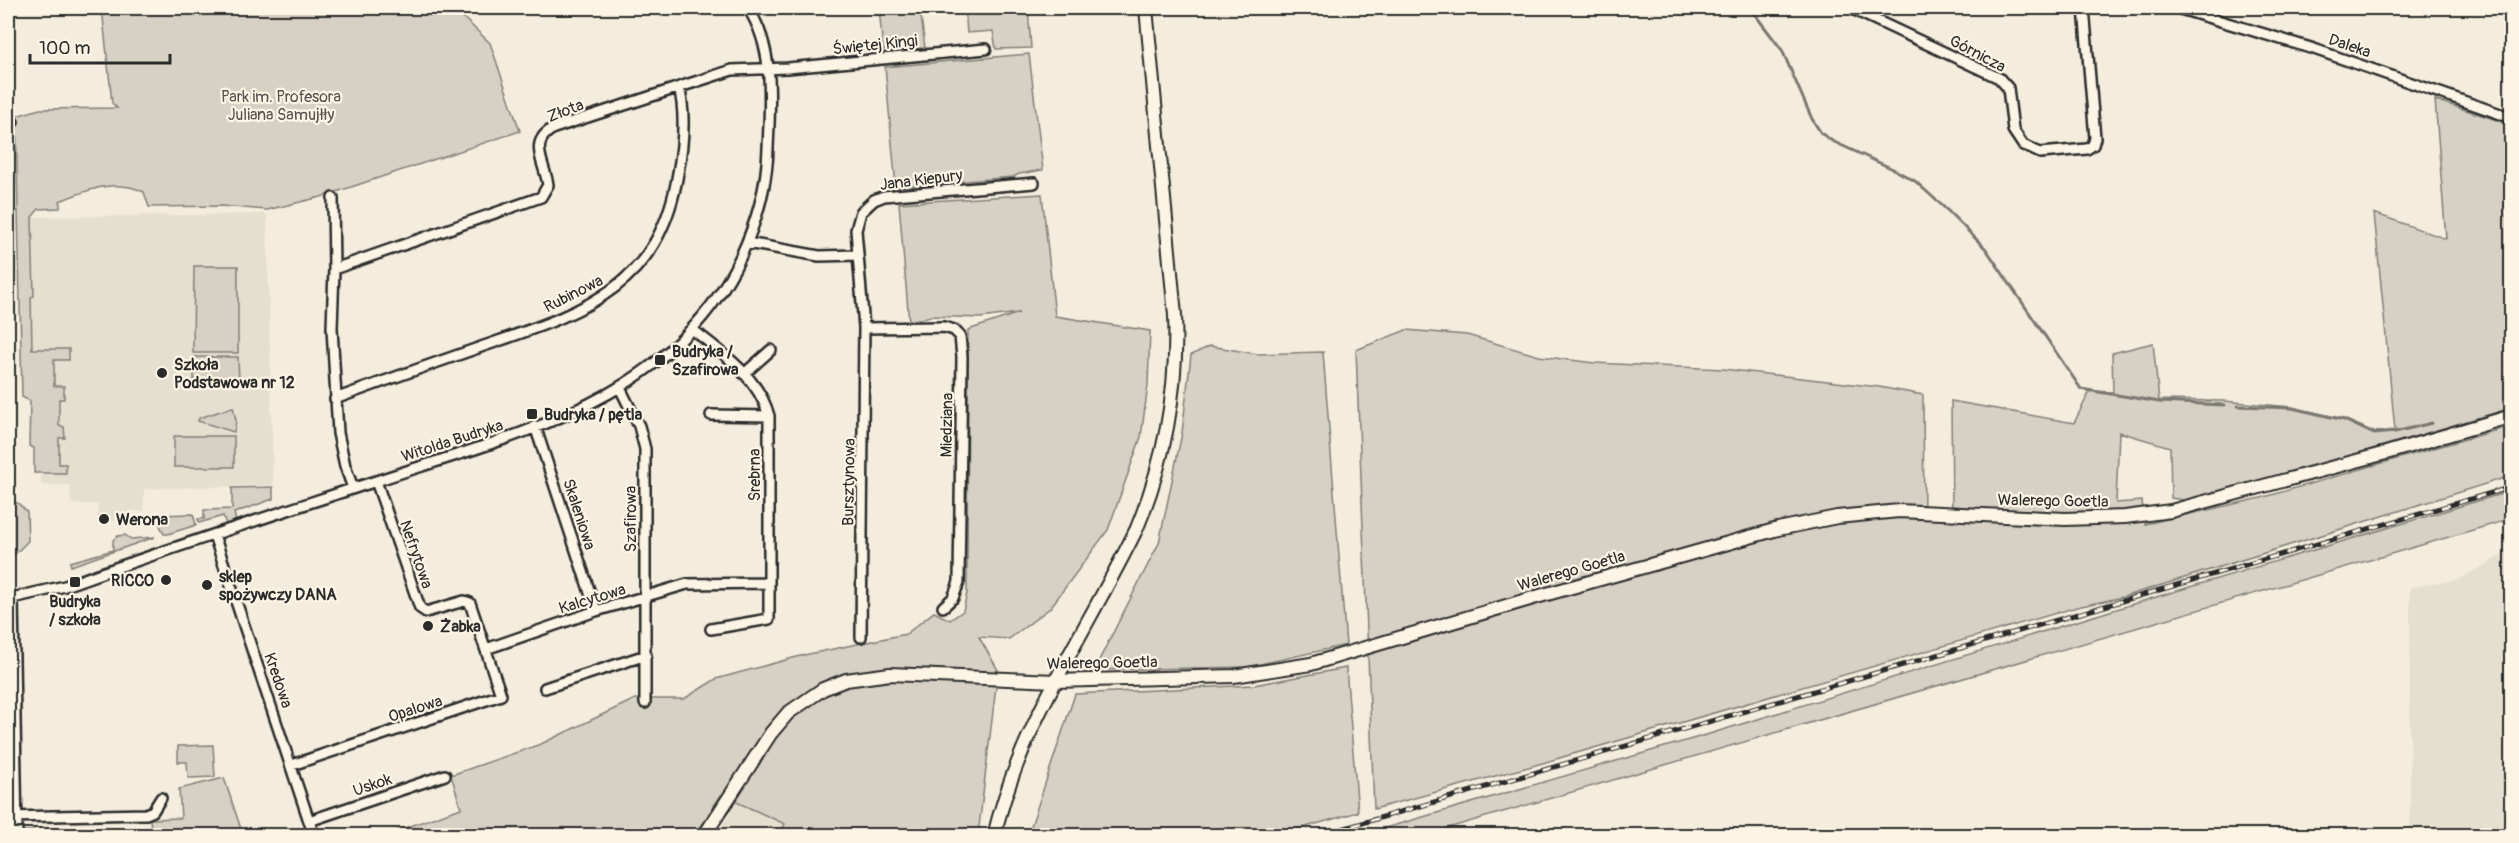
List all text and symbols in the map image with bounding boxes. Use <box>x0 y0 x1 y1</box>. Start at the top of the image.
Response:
scale bar <box>30 27 170 65</box>
street label: Daleka <box>2326 29 2373 62</box>
street label: Świętej Kingi <box>832 31 919 59</box>
street label: Górnicza <box>1946 31 2009 77</box>
text: 100 m <box>39 37 91 60</box>
park label: Park im. Profesora Juliana Samujłły <box>221 87 341 125</box>
street label: Złota <box>544 95 586 127</box>
street label: Jana Kiepury <box>879 165 964 195</box>
street label: Rubinowa <box>540 270 606 317</box>
place label: Budryka / Szafirowa <box>672 342 739 380</box>
marker: Budryka / Szafirowa <box>653 353 667 367</box>
place label: Szkoła Podstawowa nr 12 <box>174 355 295 393</box>
marker: Szkoła Podstawowa nr 12 <box>155 366 169 380</box>
street label: Miedziana <box>936 392 958 458</box>
place label: Budryka / pętla <box>544 405 643 425</box>
marker: Budryka / pętla <box>525 407 539 421</box>
street label: Witolda Budryka <box>399 415 506 467</box>
street label: Bursztynowa <box>838 438 860 526</box>
street label: Srebrna <box>745 449 765 501</box>
street label: Skaleniowa <box>558 476 600 552</box>
street label: Szafirowa <box>621 486 641 552</box>
street label: Walerego Goetla <box>1997 490 2109 512</box>
place label: Werona <box>116 510 168 530</box>
marker: Werona <box>97 512 111 526</box>
street label: Nefrytowa <box>395 518 437 591</box>
street label: Walerego Goetla <box>1515 546 1627 596</box>
place label: sklep spożywczy DANA <box>219 567 337 605</box>
place label: RICCO <box>111 571 154 591</box>
marker: RICCO <box>159 573 173 587</box>
marker: Budryka / szkoła <box>68 575 82 589</box>
marker: sklep spożywczy DANA <box>200 578 214 592</box>
street label: Kalcytowa <box>556 579 628 619</box>
place label: Budryka / szkoła <box>49 592 101 630</box>
place label: Żabka <box>440 617 481 637</box>
marker: Żabka <box>421 619 435 633</box>
street label: Kredowa <box>259 650 297 711</box>
street label: Walerego Goetla <box>1046 652 1158 674</box>
street label: Opalowa <box>386 691 445 727</box>
street label: Uskok <box>350 769 395 801</box>

